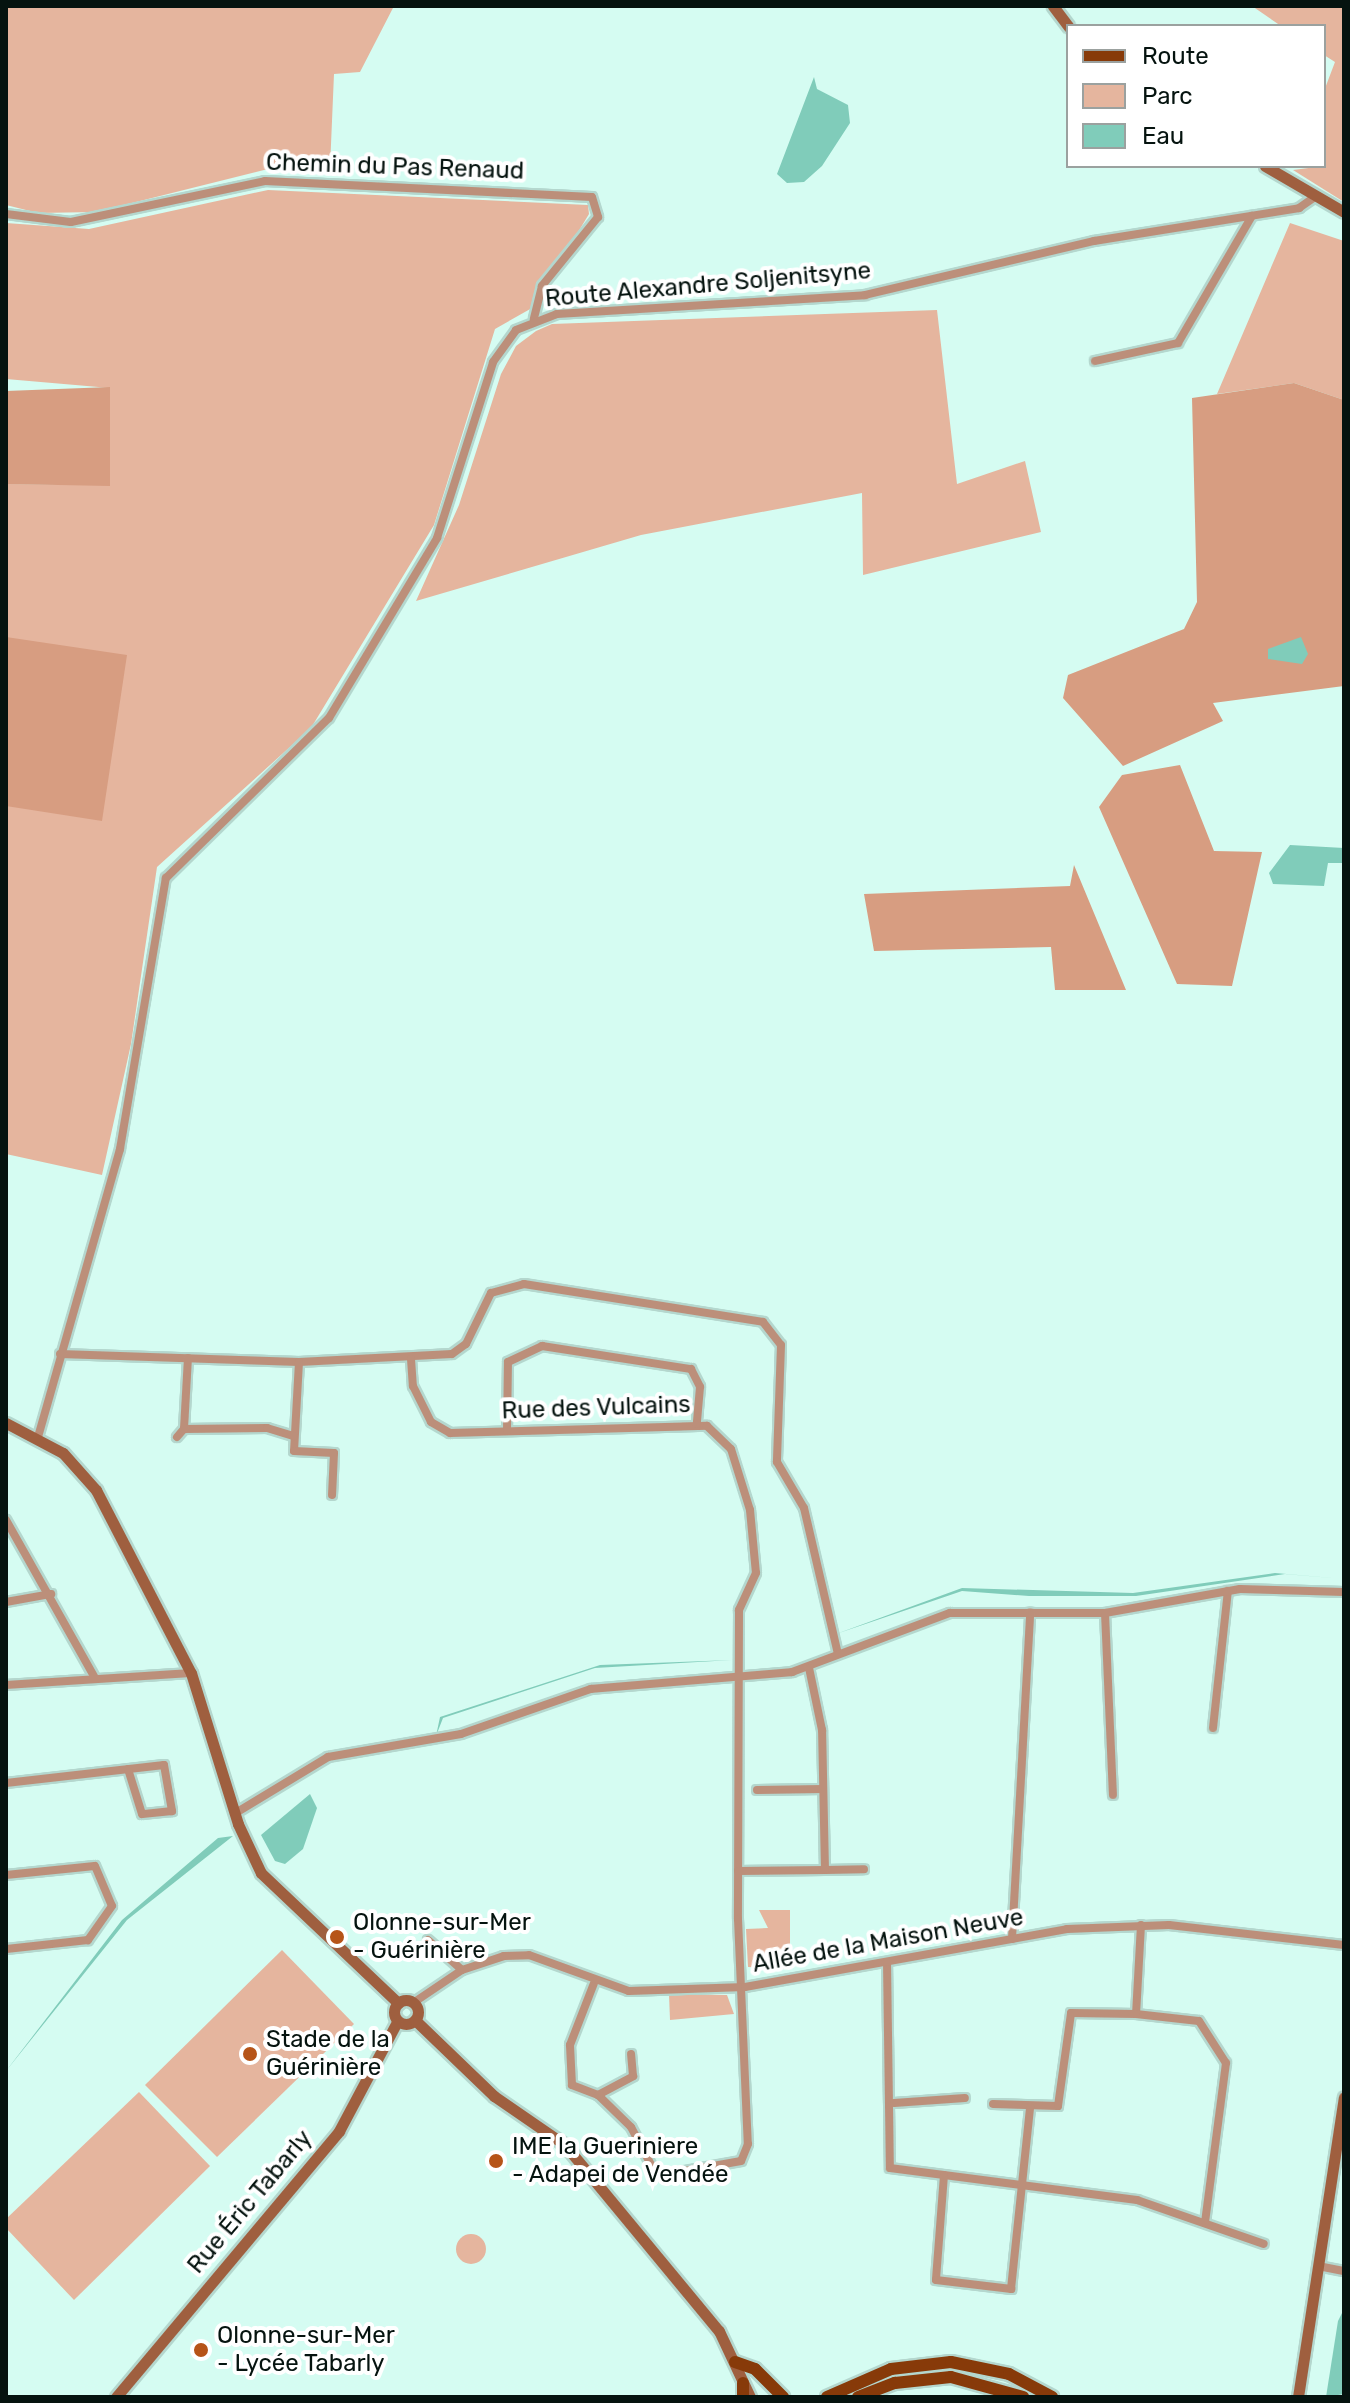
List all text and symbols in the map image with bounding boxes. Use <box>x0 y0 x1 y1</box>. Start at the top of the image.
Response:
legend <box>1066 24 1326 168</box>
text: Route <box>1142 42 1209 70</box>
text: Parc <box>1142 82 1193 110</box>
text: Eau <box>1142 122 1184 150</box>
street label: Chemin du Pas Renaud <box>265 148 525 186</box>
street label: Route Alexandre Soljenitsyne <box>544 256 872 314</box>
street label: Rue des Vulcains <box>501 1390 691 1426</box>
street label: Allée de la Maison Neuve <box>750 1903 1026 1979</box>
place label: Olonne-sur-Mer - Guérinière <box>353 1909 531 1965</box>
marker: Olonne-sur-Mer - Guérinière <box>328 1928 346 1946</box>
place label: Stade de la Guérinière <box>266 2026 390 2082</box>
marker: Stade de la Guérinière <box>241 2045 259 2063</box>
street label: Rue Éric Tabarly <box>182 2124 318 2280</box>
place label: IME la Gueriniere - Adapei de Vendée <box>512 2133 730 2189</box>
marker: IME la Gueriniere - Adapei de Vendée <box>487 2152 505 2170</box>
place label: Olonne-sur-Mer - Lycée Tabarly <box>217 2322 395 2378</box>
marker: Olonne-sur-Mer - Lycée Tabarly <box>192 2341 210 2359</box>

